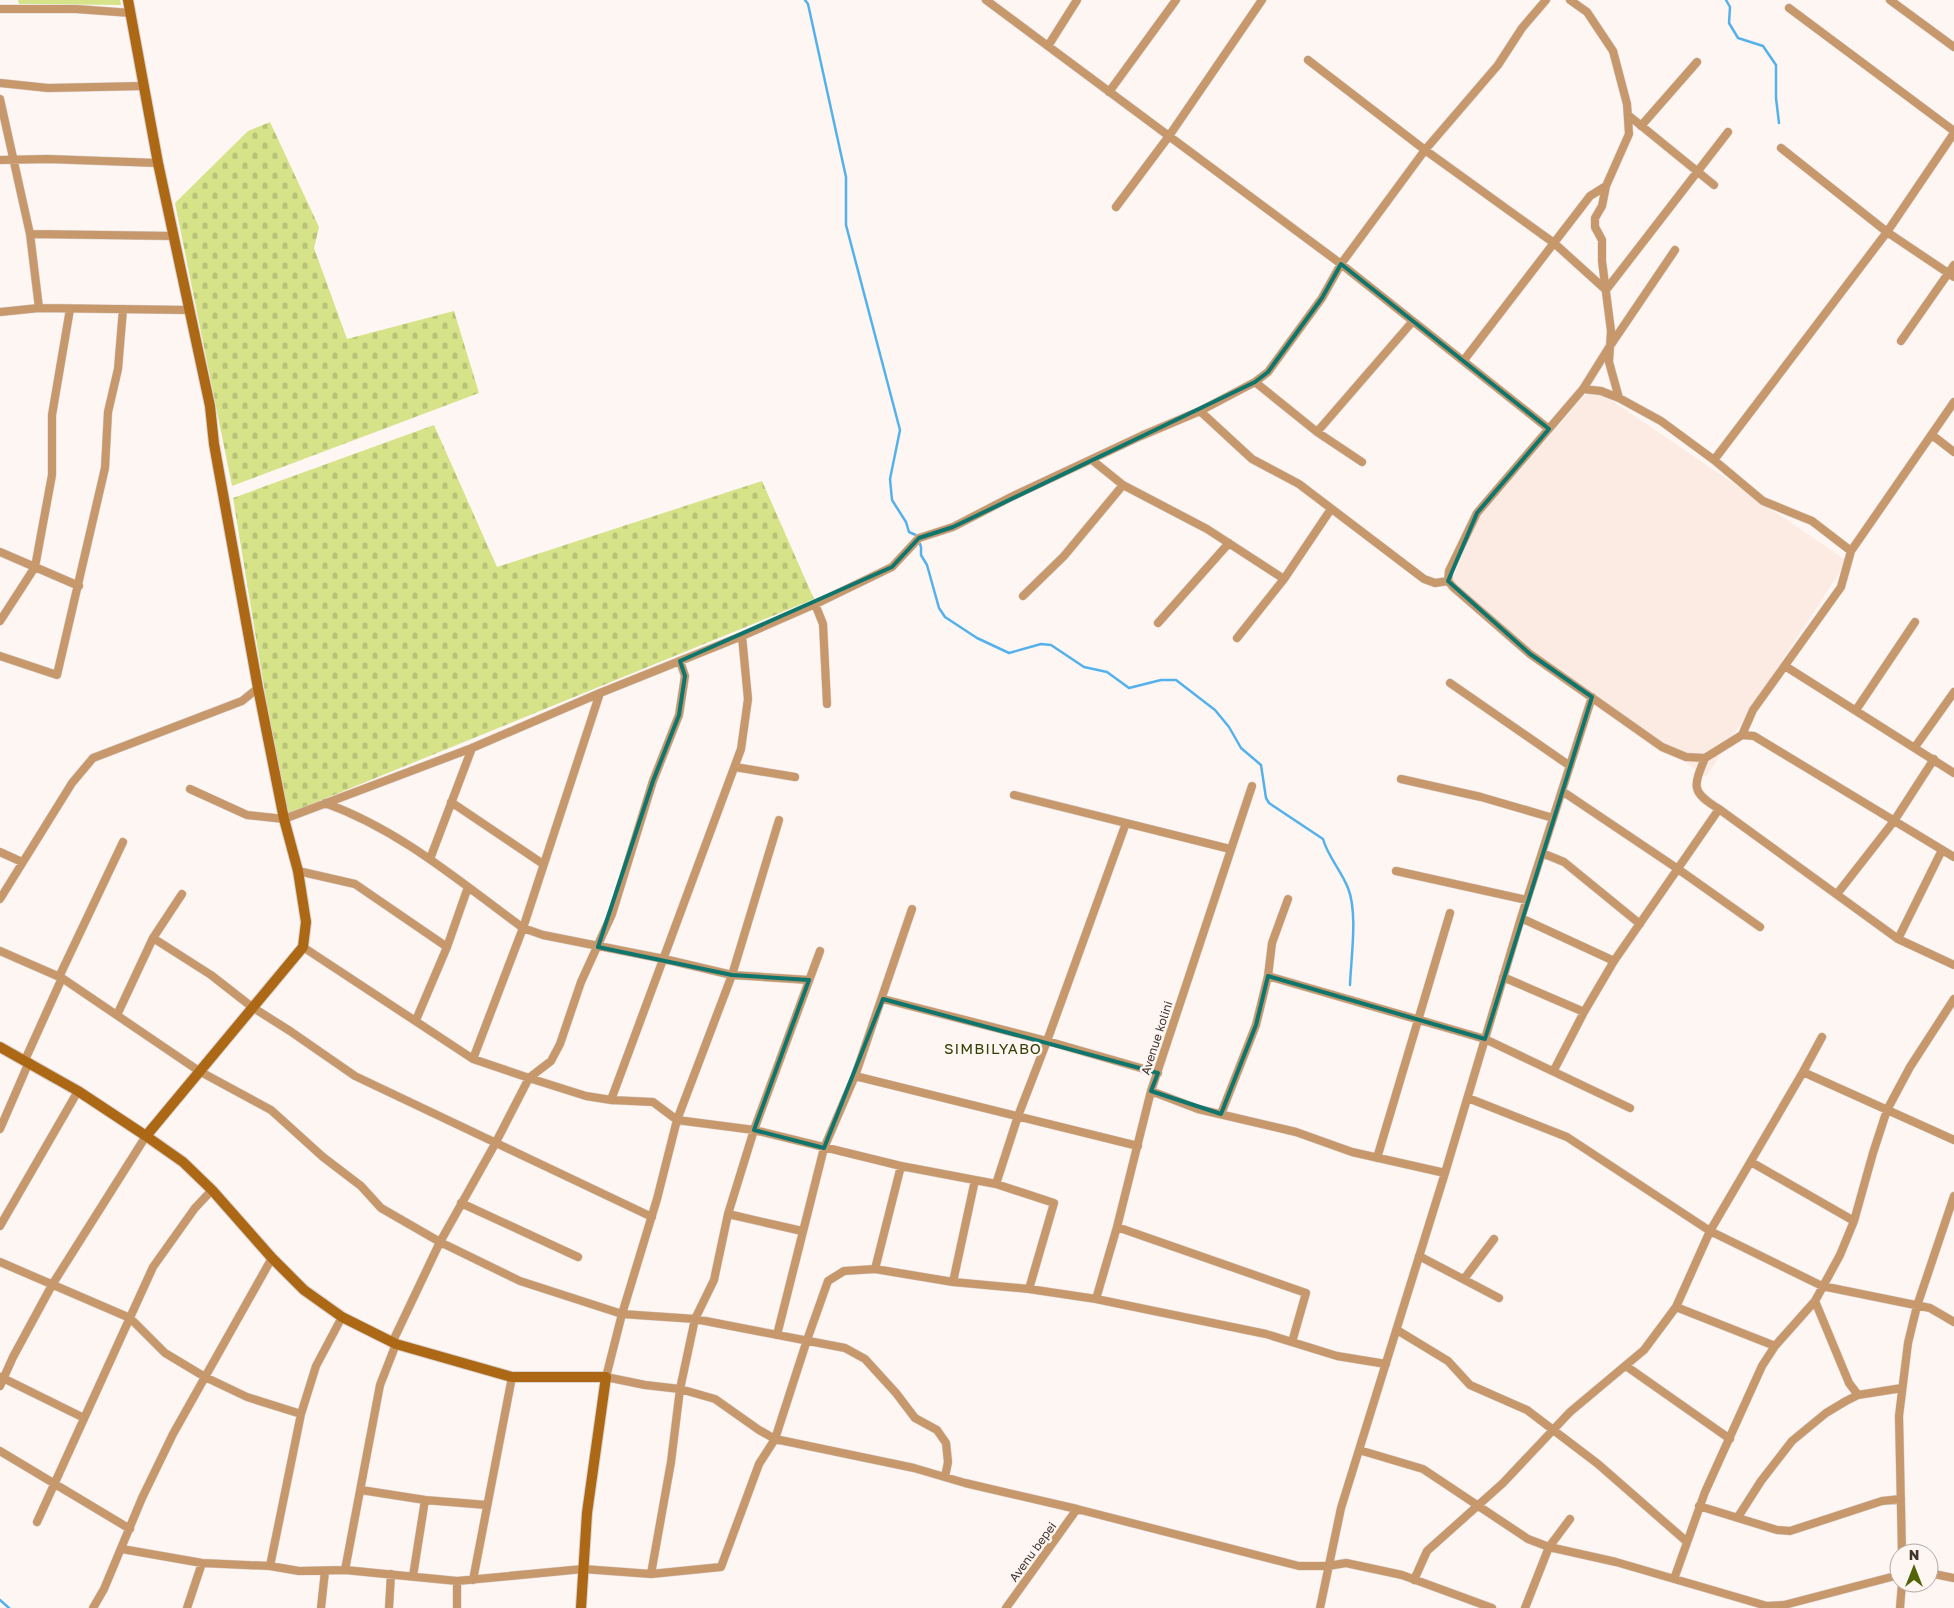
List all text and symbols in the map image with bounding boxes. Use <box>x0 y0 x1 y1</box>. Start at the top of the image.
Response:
street label: Avenue kolini <box>1138 999 1176 1077</box>
district label: SIMBILYABO <box>944 1039 1042 1057</box>
street label: Avenu bepei <box>1006 1519 1059 1585</box>
north arrow <box>1889 1543 1939 1593</box>
text: N <box>1909 1546 1919 1563</box>

